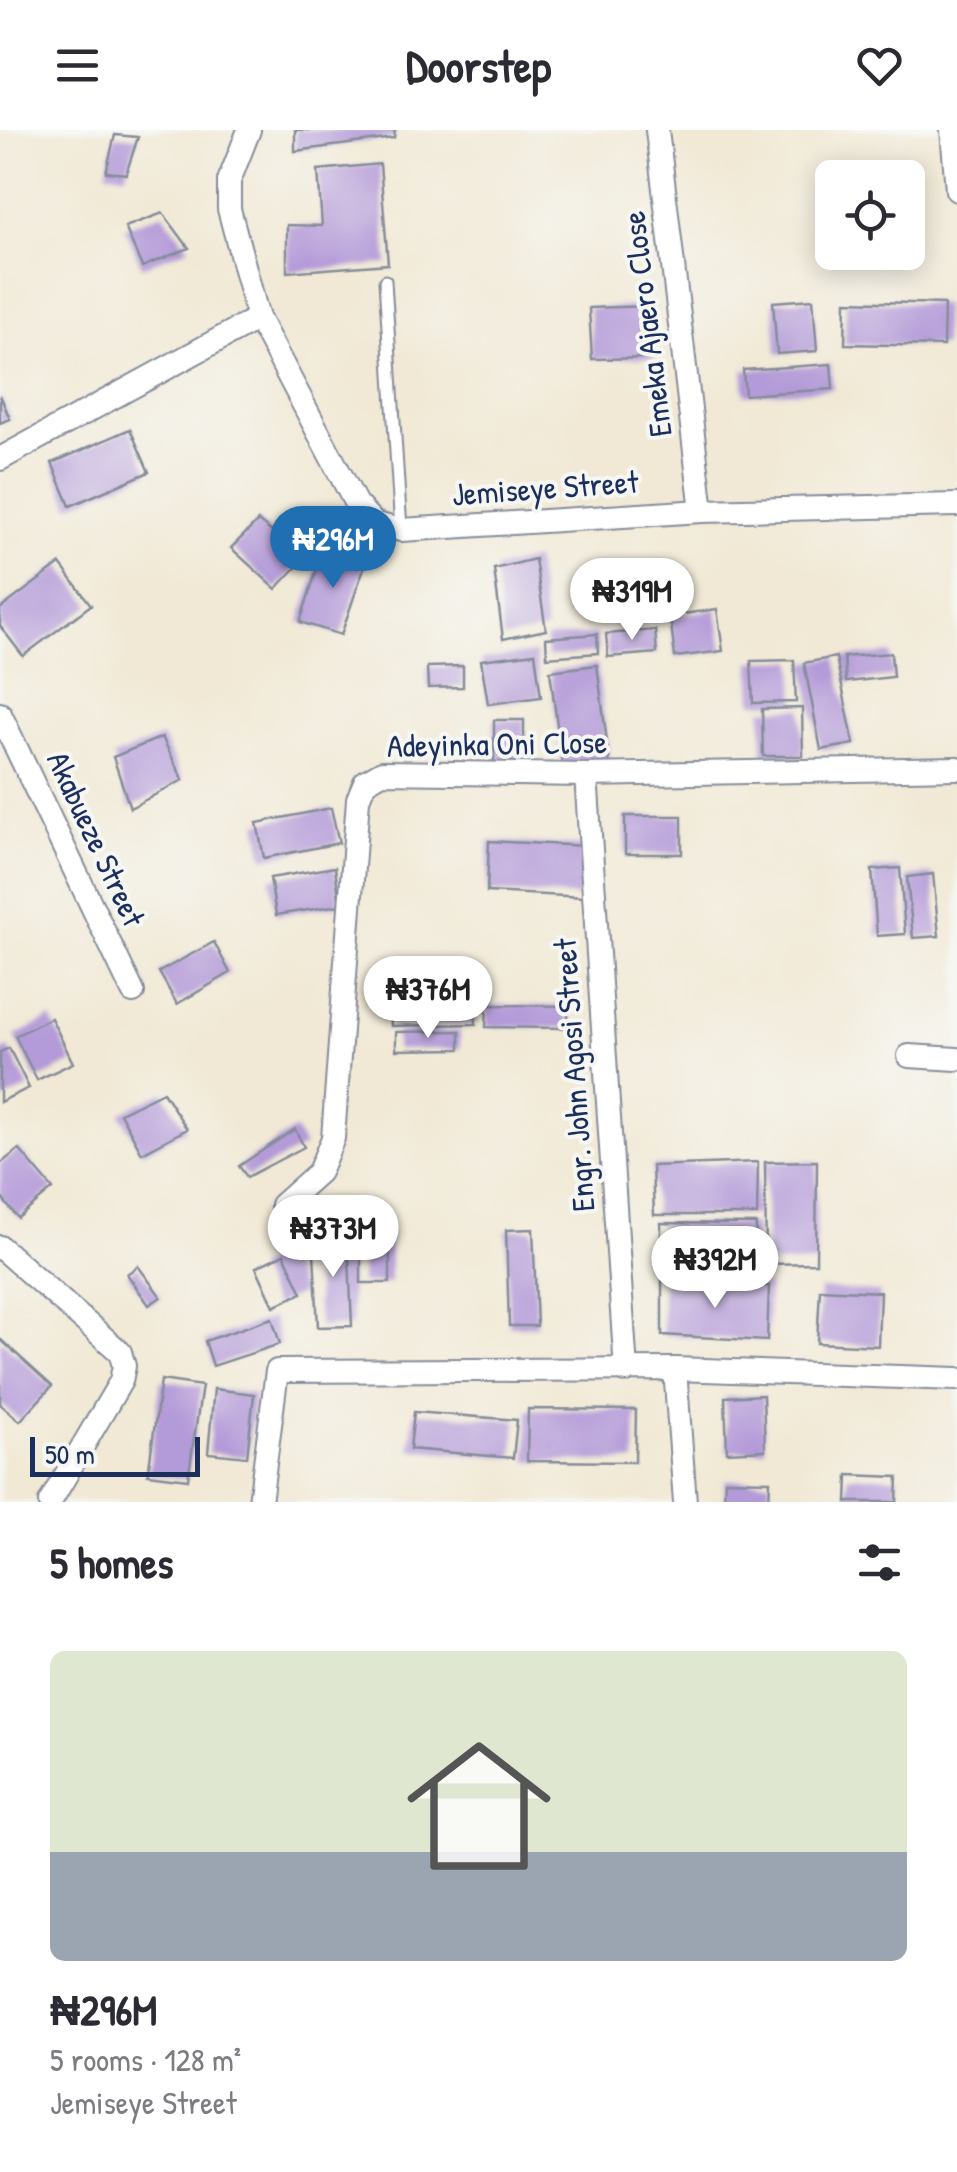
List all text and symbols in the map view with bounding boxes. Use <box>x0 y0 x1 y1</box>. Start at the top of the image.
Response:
text: Doorstep <box>406 35 551 96</box>
icon: menu <box>50 38 105 93</box>
icon: heart <box>852 38 907 93</box>
map controls <box>815 160 925 270</box>
button: locate <box>815 160 925 270</box>
street label: Emeka Ajaero Close <box>611 209 682 439</box>
street label: Jemiseye Street <box>450 459 641 515</box>
pin: ₦296M <box>263 506 403 591</box>
text: ₦296M <box>292 517 374 560</box>
pin: ₦319M <box>562 558 702 643</box>
text: ₦319M <box>592 569 672 612</box>
street label: Adeyinka Oni Close <box>387 720 608 767</box>
street label: Akabueze Street <box>37 744 156 934</box>
street label: Engr. John Agosi Street <box>542 936 604 1213</box>
pin: ₦376M <box>358 956 498 1041</box>
text: ₦376M <box>385 967 471 1010</box>
pin: ₦373M <box>263 1195 403 1280</box>
text: ₦373M <box>290 1206 376 1249</box>
pin: ₦392M <box>645 1226 785 1311</box>
text: ₦392M <box>673 1237 757 1280</box>
scale bar <box>30 1432 200 1476</box>
text: 50 m <box>45 1435 95 1473</box>
text: 5 homes <box>50 1534 173 1591</box>
icon: filters <box>852 1535 907 1590</box>
icon: home <box>389 1716 569 1896</box>
text: ₦296M <box>50 1981 157 2038</box>
text: 5 rooms · 128 m² <box>50 2038 241 2081</box>
text: Jemiseye Street <box>50 2081 237 2124</box>

